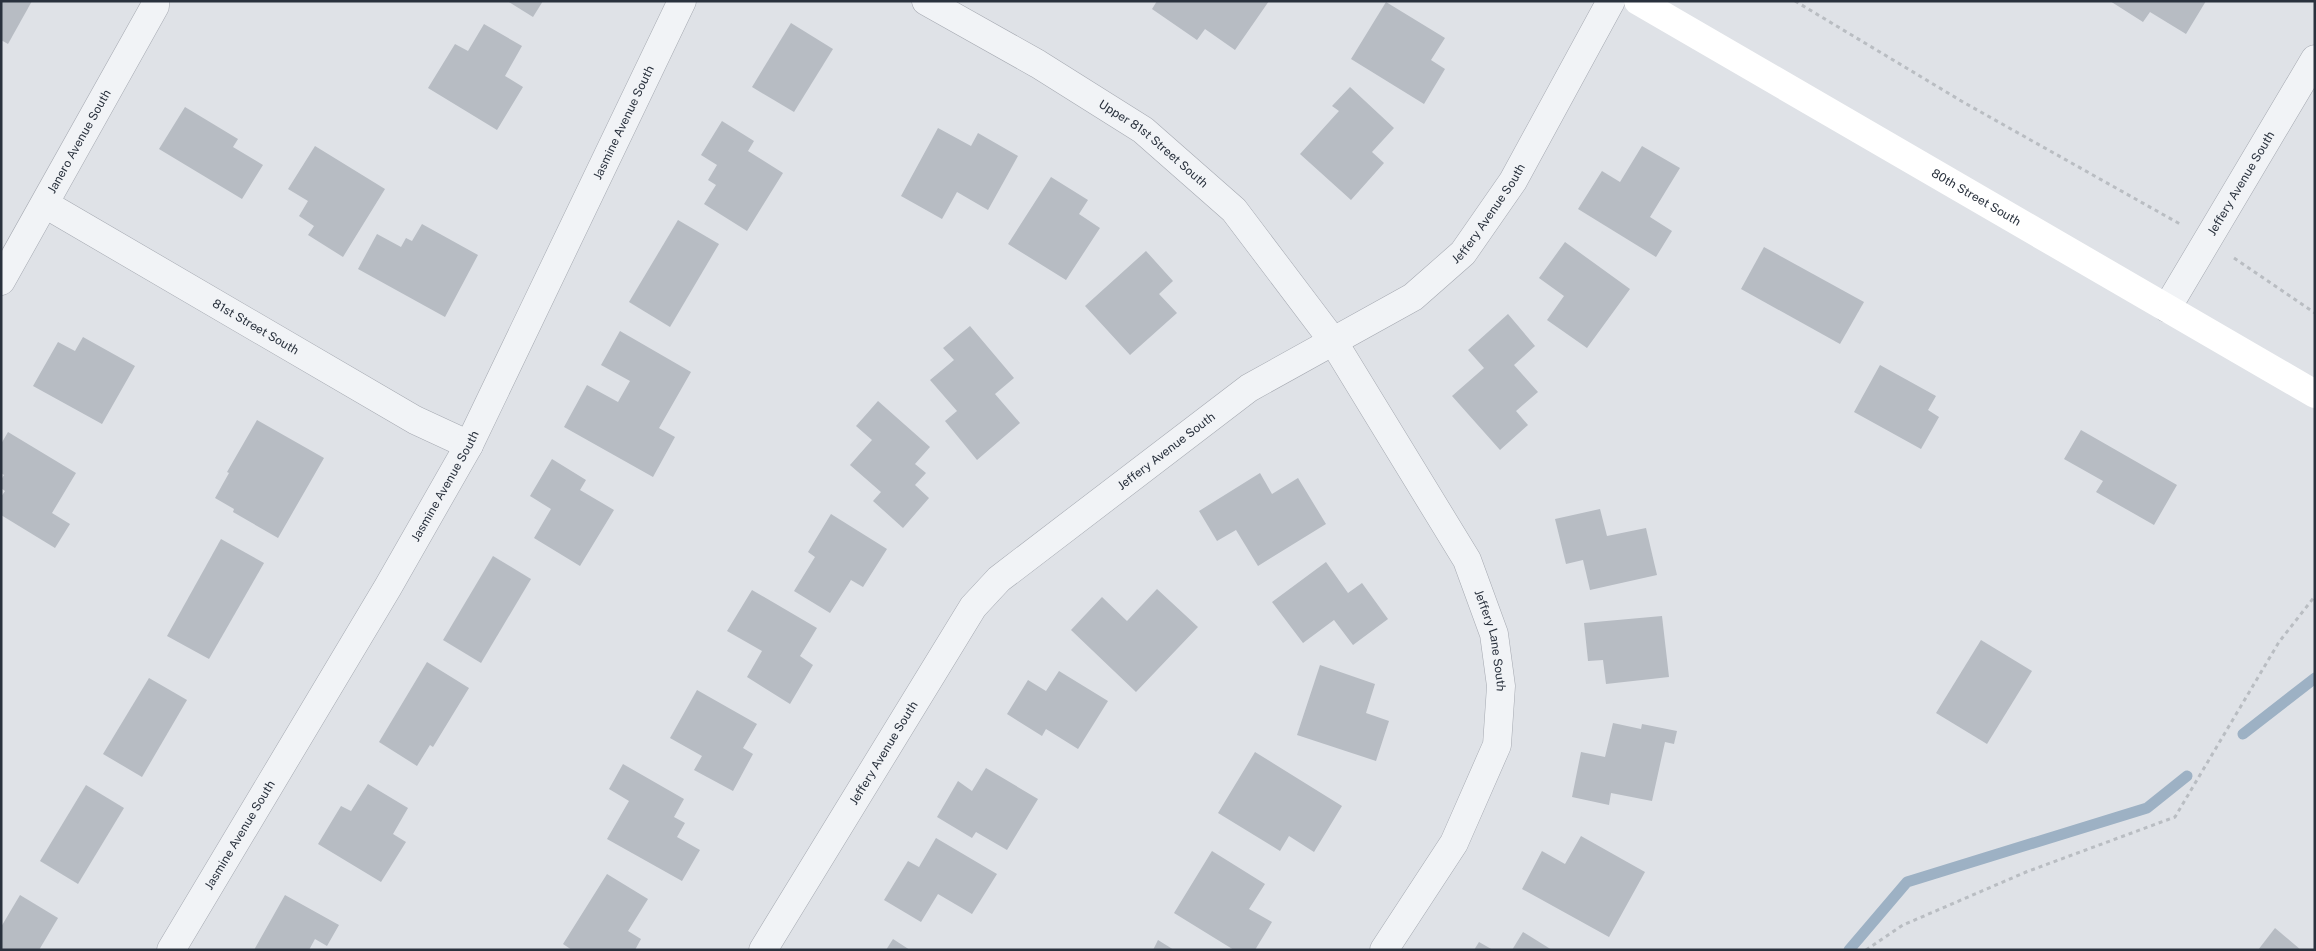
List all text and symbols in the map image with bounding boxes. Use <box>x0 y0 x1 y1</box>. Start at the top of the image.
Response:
street label: Jasmine Avenue South <box>590 63 657 182</box>
street label: Janero Avenue South <box>45 87 114 196</box>
street label: Upper 81st Street South <box>1096 97 1211 191</box>
street label: Jeffery Avenue South <box>2205 129 2278 238</box>
street label: Jeffery Avenue South <box>1449 161 1528 267</box>
street label: 80th Street South <box>1929 166 2023 229</box>
street label: 81st Street South <box>210 296 301 358</box>
street label: Jeffery Avenue South <box>1115 409 1218 493</box>
street label: Jasmine Avenue South <box>409 428 482 544</box>
street label: Jeffery Lane South <box>1471 588 1508 692</box>
street label: Jeffery Avenue South <box>847 699 921 807</box>
street label: Jasmine Avenue South <box>202 778 278 892</box>

